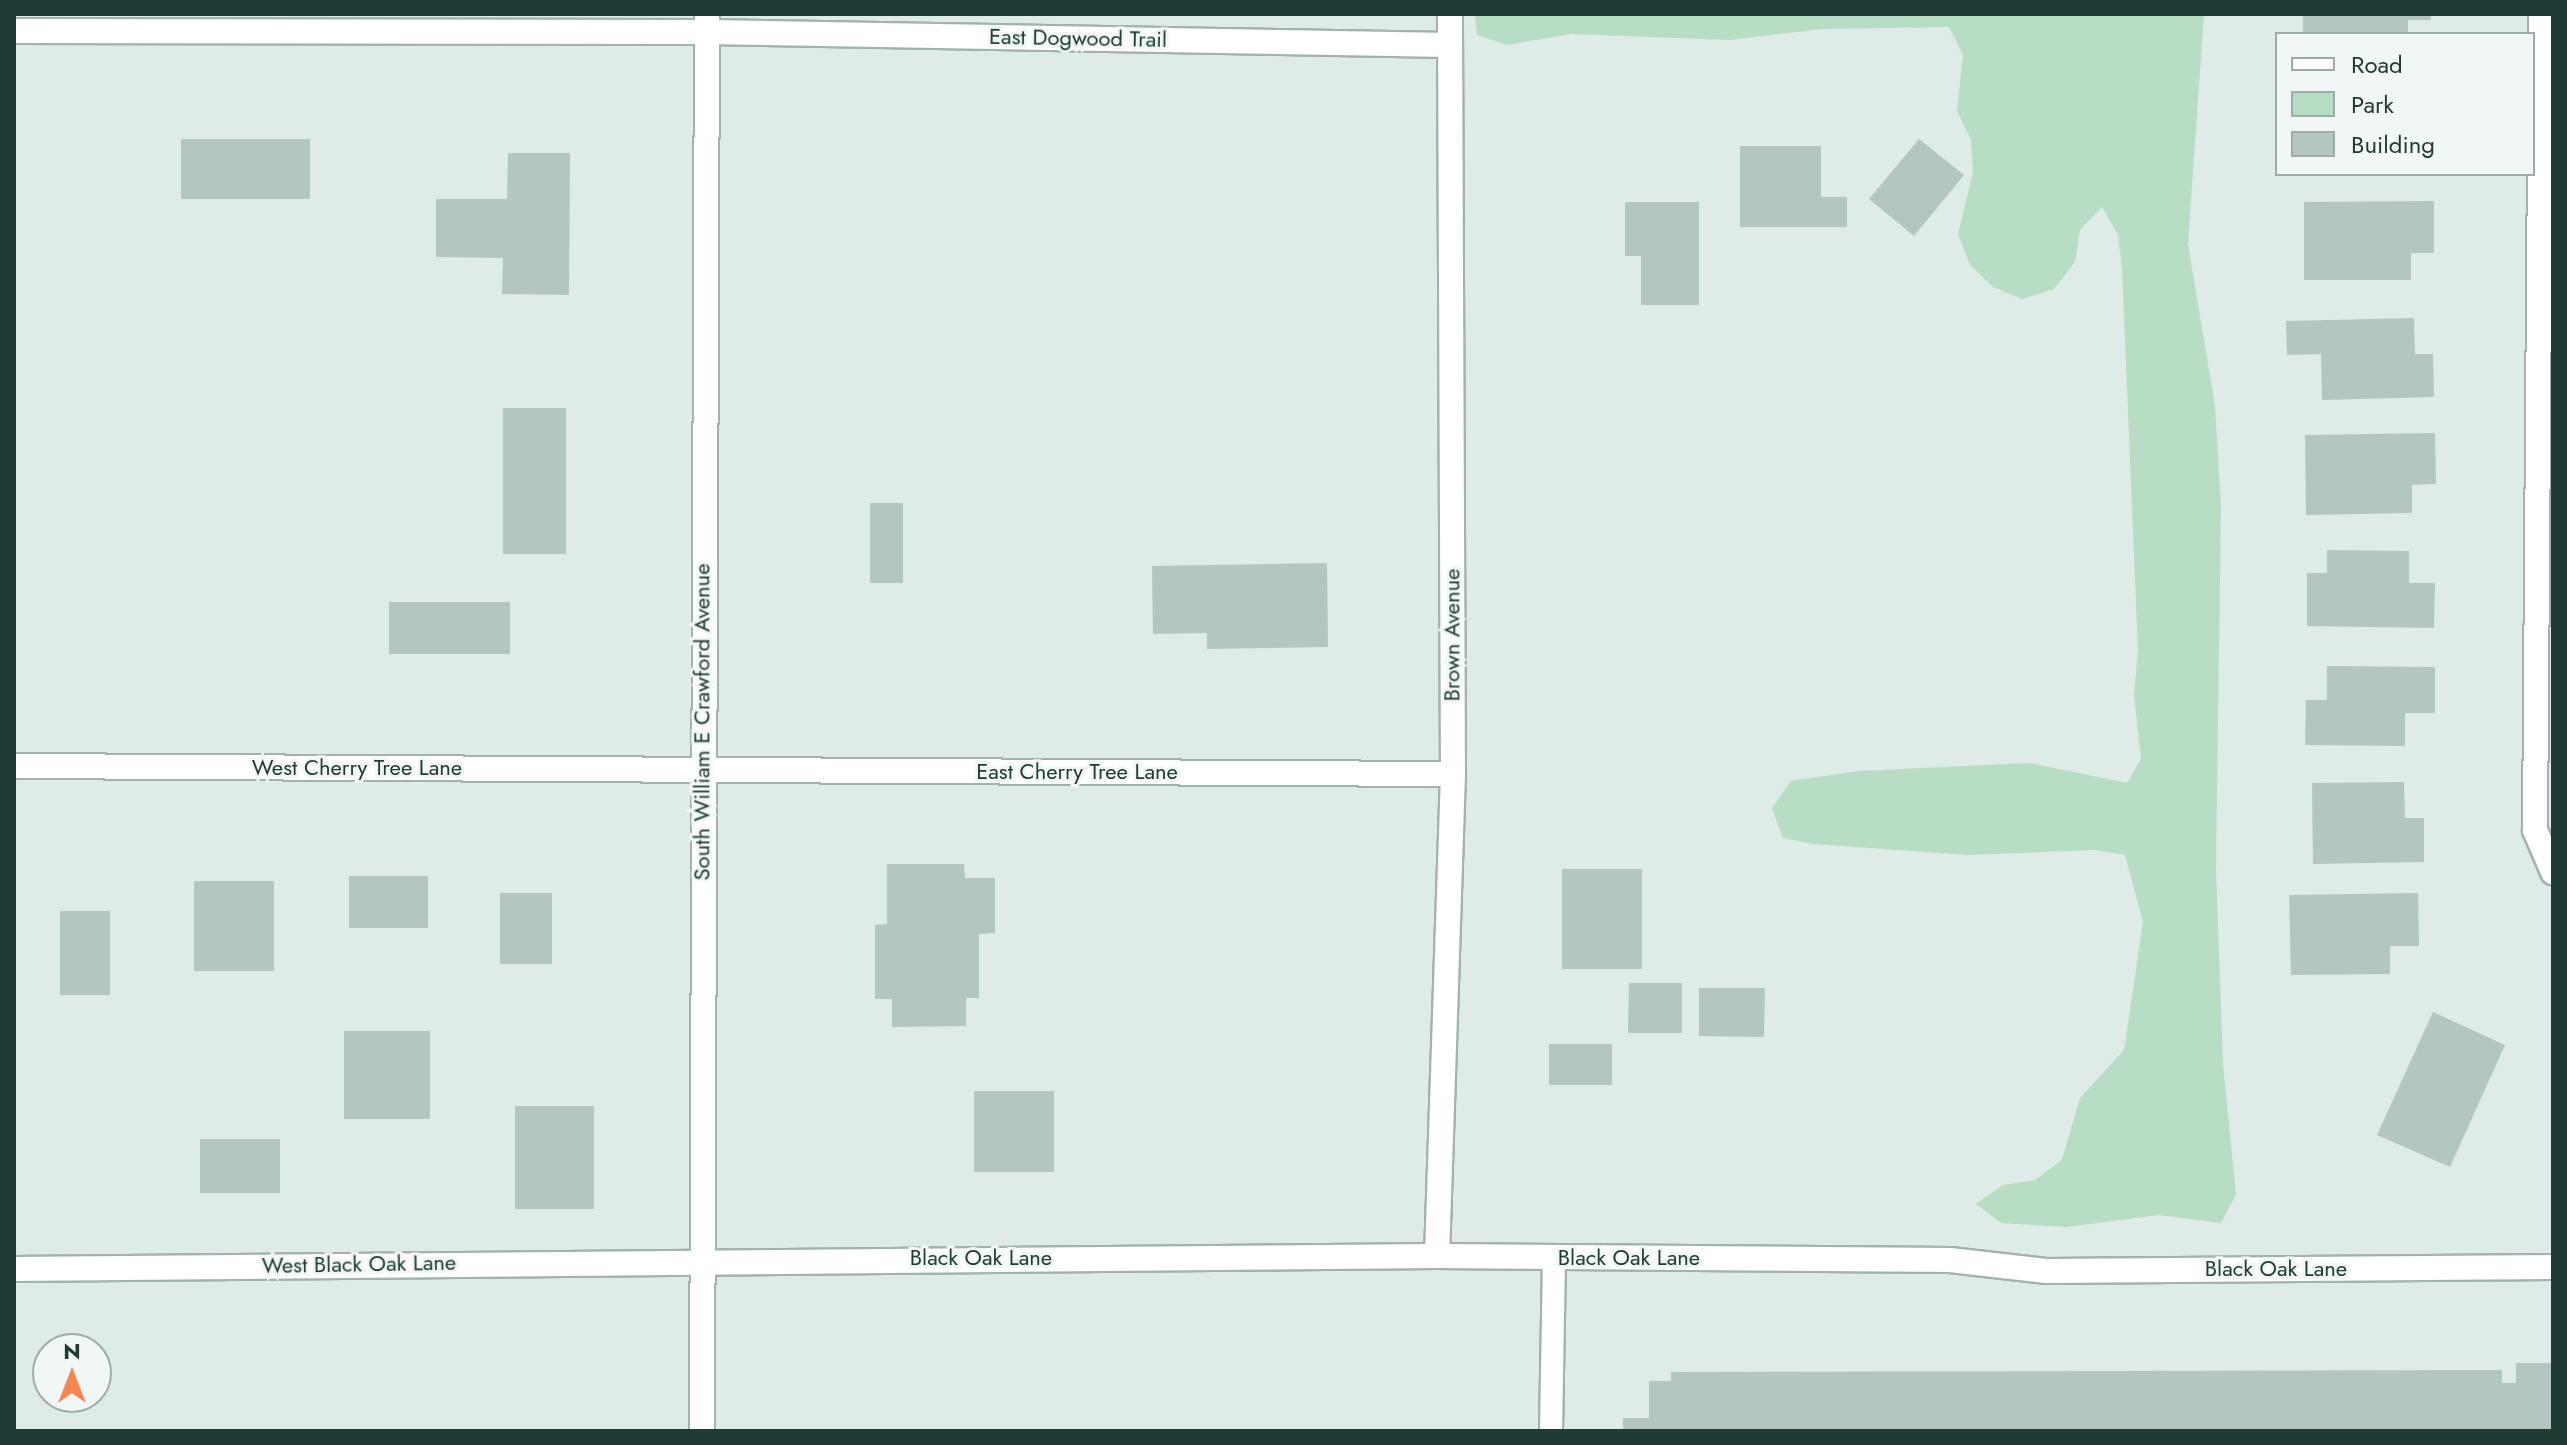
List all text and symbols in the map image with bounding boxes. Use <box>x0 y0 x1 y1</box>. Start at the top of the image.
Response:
street label: East Dogwood Trail <box>989 23 1167 53</box>
legend <box>2275 32 2535 176</box>
text: Road <box>2351 47 2403 82</box>
text: Park <box>2351 87 2394 122</box>
text: Building <box>2351 127 2435 162</box>
street label: South William E Crawford Avenue <box>689 564 715 880</box>
street label: Brown Avenue <box>1439 569 1465 701</box>
street label: West Cherry Tree Lane <box>252 755 462 781</box>
street label: East Cherry Tree Lane <box>976 759 1178 785</box>
street label: Black Oak Lane <box>910 1245 1052 1271</box>
street label: Black Oak Lane <box>1558 1245 1700 1271</box>
street label: West Black Oak Lane <box>262 1249 456 1279</box>
street label: Black Oak Lane <box>2205 1256 2347 1282</box>
north arrow <box>32 1333 112 1413</box>
text: N <box>63 1335 81 1367</box>

